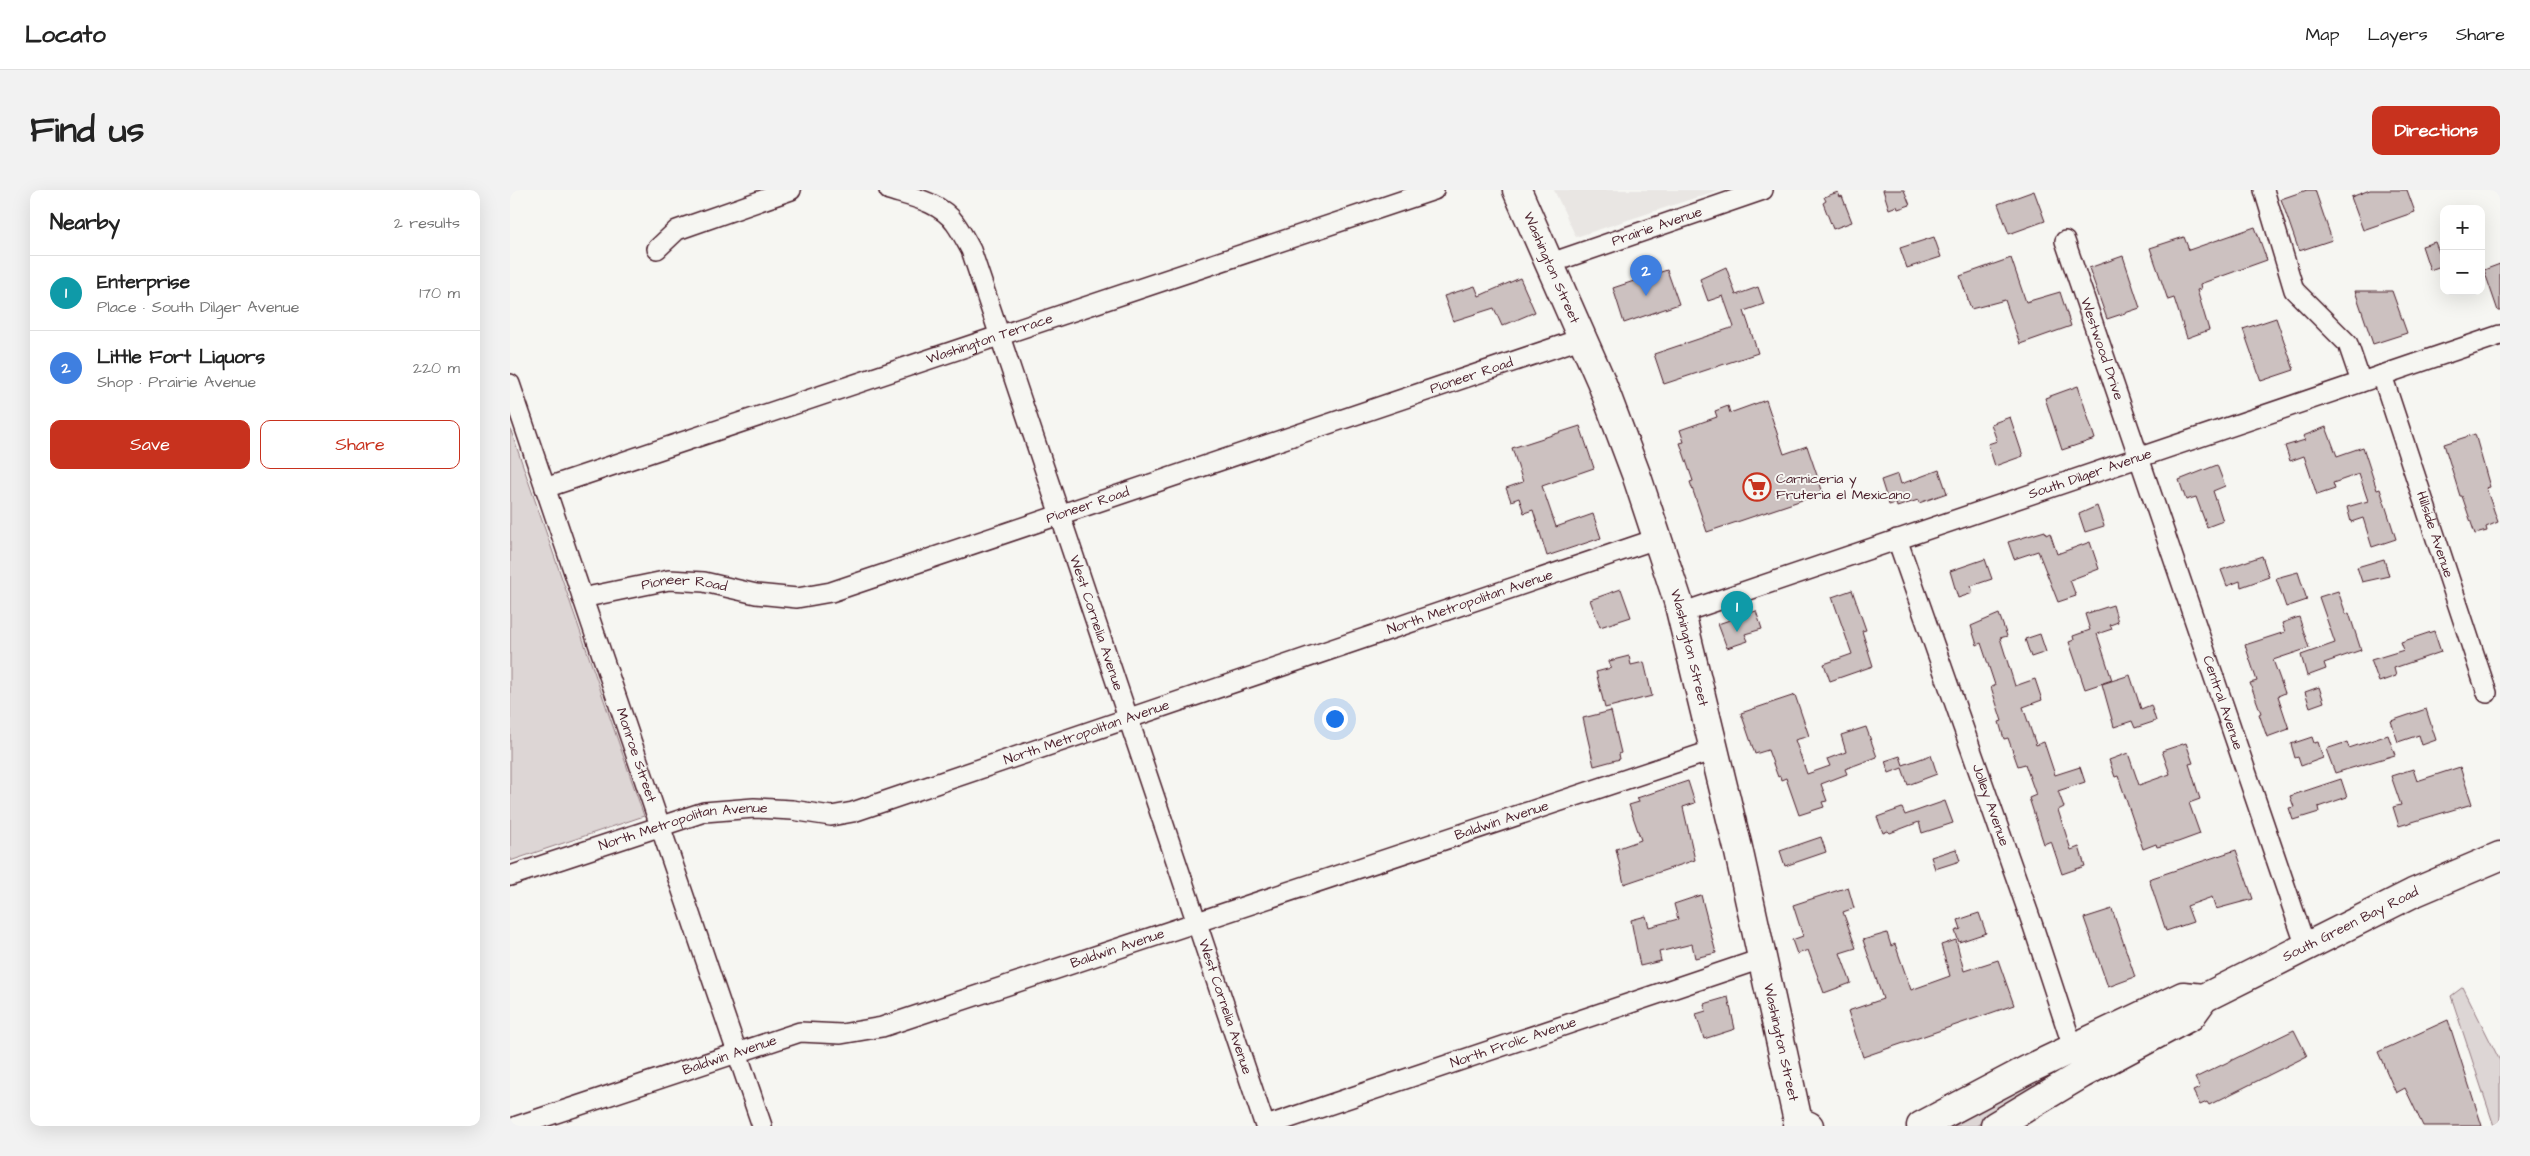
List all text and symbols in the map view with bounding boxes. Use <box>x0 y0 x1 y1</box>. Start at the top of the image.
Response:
text: Locato <box>25 18 106 52</box>
text: Map <box>2305 22 2339 47</box>
text: Layers <box>2367 22 2428 47</box>
text: Share <box>2456 22 2505 47</box>
text: Find us <box>30 106 144 155</box>
button: Directions <box>2372 106 2500 155</box>
street label: Prairie Avenue <box>1609 202 1705 251</box>
map controls <box>2440 205 2485 295</box>
button: + <box>2440 205 2485 250</box>
text: Nearby <box>50 208 120 237</box>
street label: Washington Street <box>1518 209 1585 327</box>
text: 2 results <box>394 212 460 234</box>
button: − <box>2440 250 2485 295</box>
pin: 2 <box>1630 255 1662 296</box>
text: Enterprise <box>97 269 190 296</box>
text: 1 <box>65 282 67 304</box>
text: 170 m <box>419 282 460 304</box>
street label: Westwood Drive <box>2075 295 2129 403</box>
text: Place · South Dilger Avenue <box>97 296 299 318</box>
street label: Washington Terrace <box>924 308 1056 369</box>
text: Little Fort Liquors <box>97 344 265 371</box>
street label: Pioneer Road <box>1427 352 1516 399</box>
text: 2 <box>61 357 71 379</box>
text: 220 m <box>413 357 460 379</box>
text: Shop · Prairie Avenue <box>97 371 256 393</box>
button: Save <box>50 420 250 469</box>
button: Share <box>260 420 460 469</box>
street label: South Dilger Avenue <box>2026 444 2155 504</box>
place label: Carniceria y Fruteria el Mexicano <box>1776 469 1911 505</box>
supermarket icon: Carniceria y Fruteria el Mexicano <box>1742 472 1772 502</box>
street label: Pioneer Road <box>1044 482 1132 529</box>
street label: Hillside Avenue <box>2411 489 2458 581</box>
street label: West Cornelia Avenue <box>1064 553 1128 694</box>
street label: North Metropolitan Avenue <box>1384 565 1556 640</box>
street label: Pioneer Road <box>639 570 729 597</box>
street label: Washington Street <box>1665 587 1713 709</box>
pin: 1 <box>1721 591 1753 632</box>
street label: Central Avenue <box>2197 653 2248 753</box>
street label: North Metropolitan Avenue <box>1001 695 1173 770</box>
street label: Monroe Street <box>611 705 661 805</box>
your location <box>1322 706 1348 732</box>
street label: Jolley Avenue <box>1967 761 2014 849</box>
street label: Baldwin Avenue <box>1452 796 1552 846</box>
street label: North Metropolitan Avenue <box>596 798 768 856</box>
street label: South Green Bay Road <box>2279 882 2422 967</box>
street label: Baldwin Avenue <box>1068 924 1168 974</box>
street label: West Cornelia Avenue <box>1193 936 1257 1078</box>
street label: Washington Street <box>1758 982 1803 1103</box>
street label: North Frolic Avenue <box>1447 1012 1580 1073</box>
street label: Baldwin Avenue <box>680 1030 780 1080</box>

